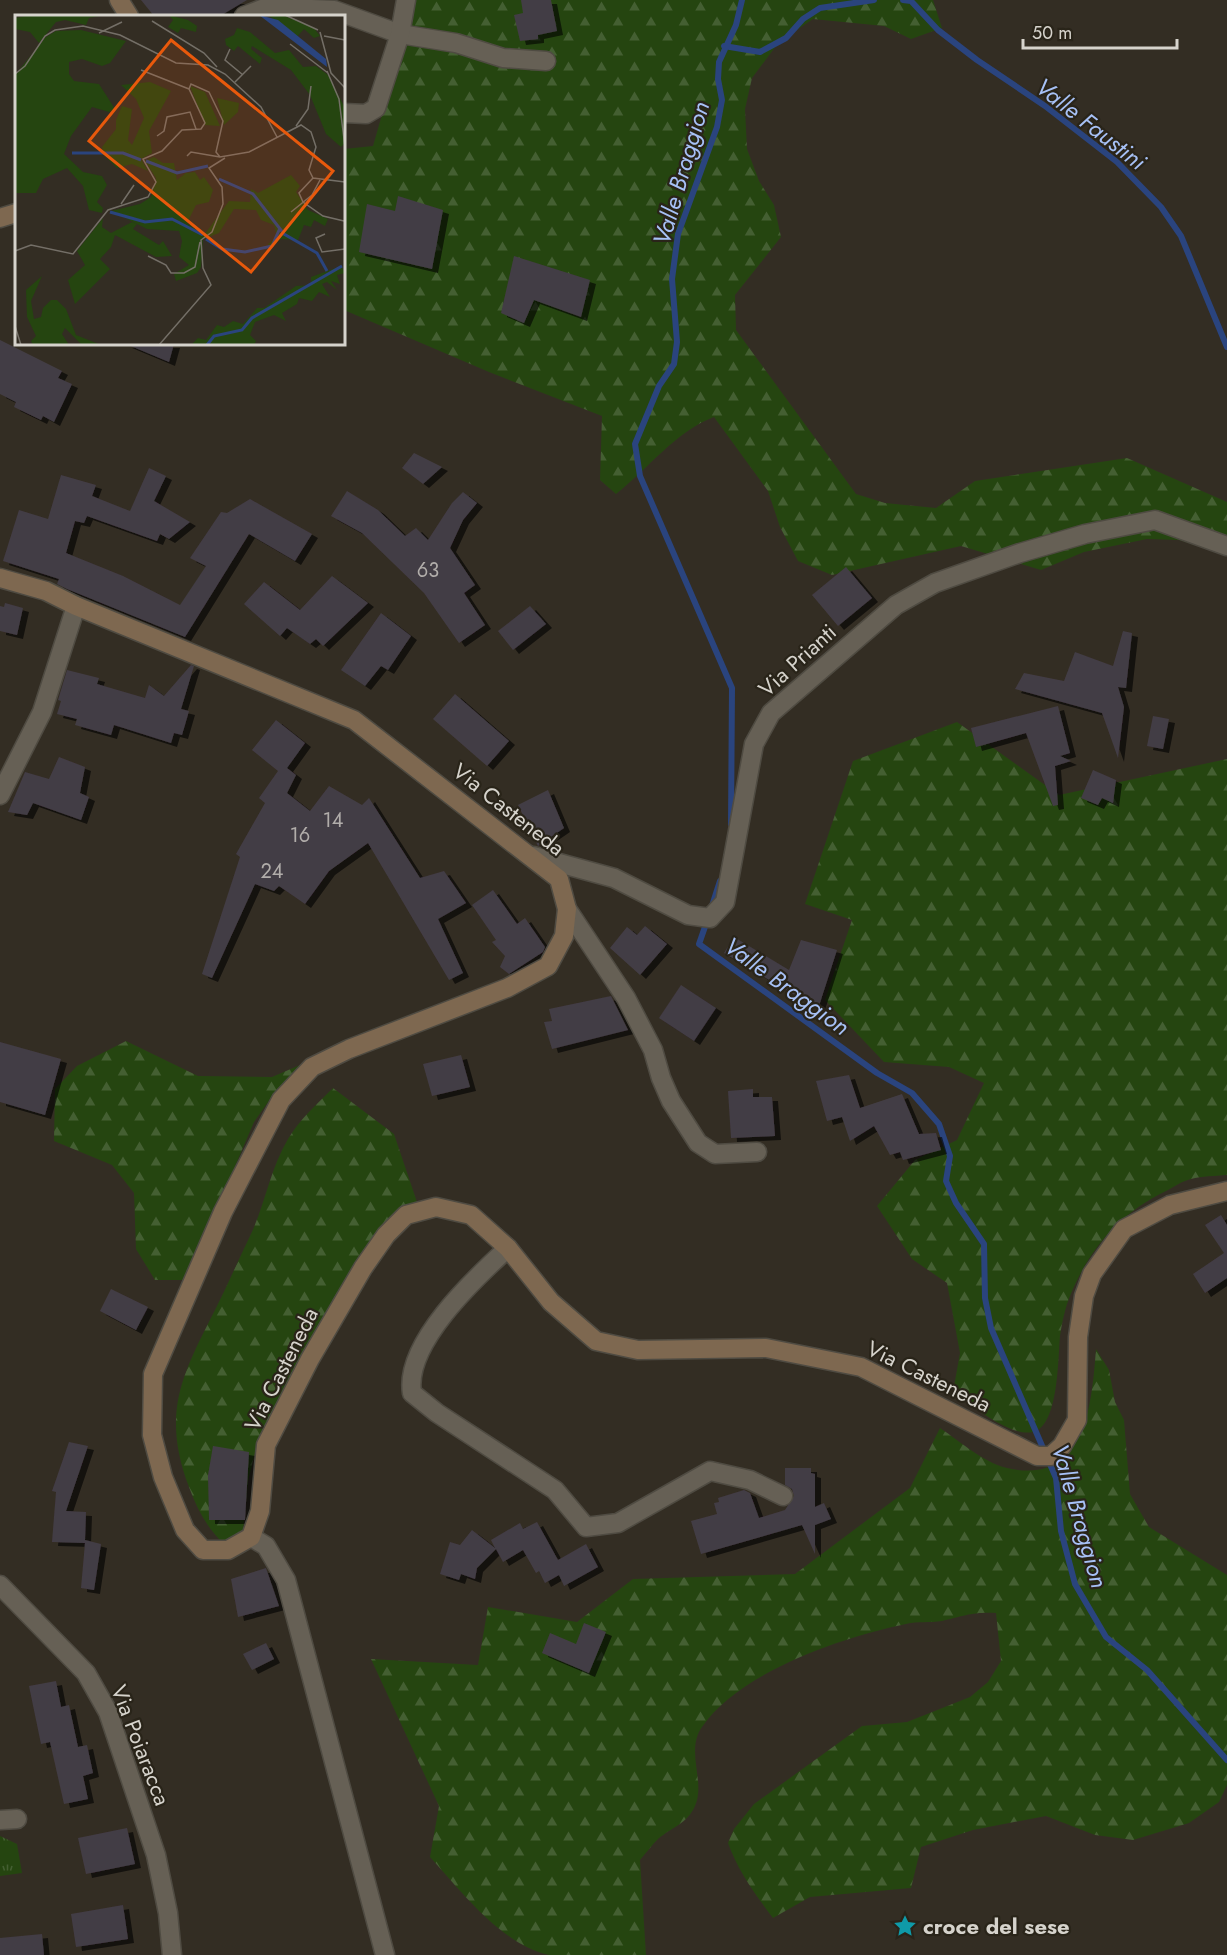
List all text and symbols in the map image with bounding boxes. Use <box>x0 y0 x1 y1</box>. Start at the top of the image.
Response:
scale bar <box>1023 12 1178 50</box>
inset map <box>15 15 345 345</box>
text: 50 m <box>1032 20 1072 46</box>
water label: Valle Faustini <box>1028 70 1154 179</box>
water label: Valle Braggion <box>644 97 718 249</box>
house number: 63 <box>417 556 439 585</box>
street label: Via Prianti <box>751 616 843 704</box>
street label: Via Casteneda <box>446 755 572 863</box>
house number: 14 <box>323 806 344 835</box>
house number: 16 <box>290 821 310 850</box>
house number: 24 <box>260 857 284 886</box>
water label: Valle Braggion <box>717 928 857 1044</box>
street label: Via Casteneda <box>236 1302 326 1436</box>
street label: Via Casteneda <box>862 1332 996 1420</box>
water label: Valle Braggion <box>1043 1440 1117 1592</box>
street label: Via Poiaracca <box>103 1680 179 1810</box>
place label: croce del sese <box>923 1910 1070 1942</box>
place icon: croce del sese <box>892 1913 918 1939</box>

